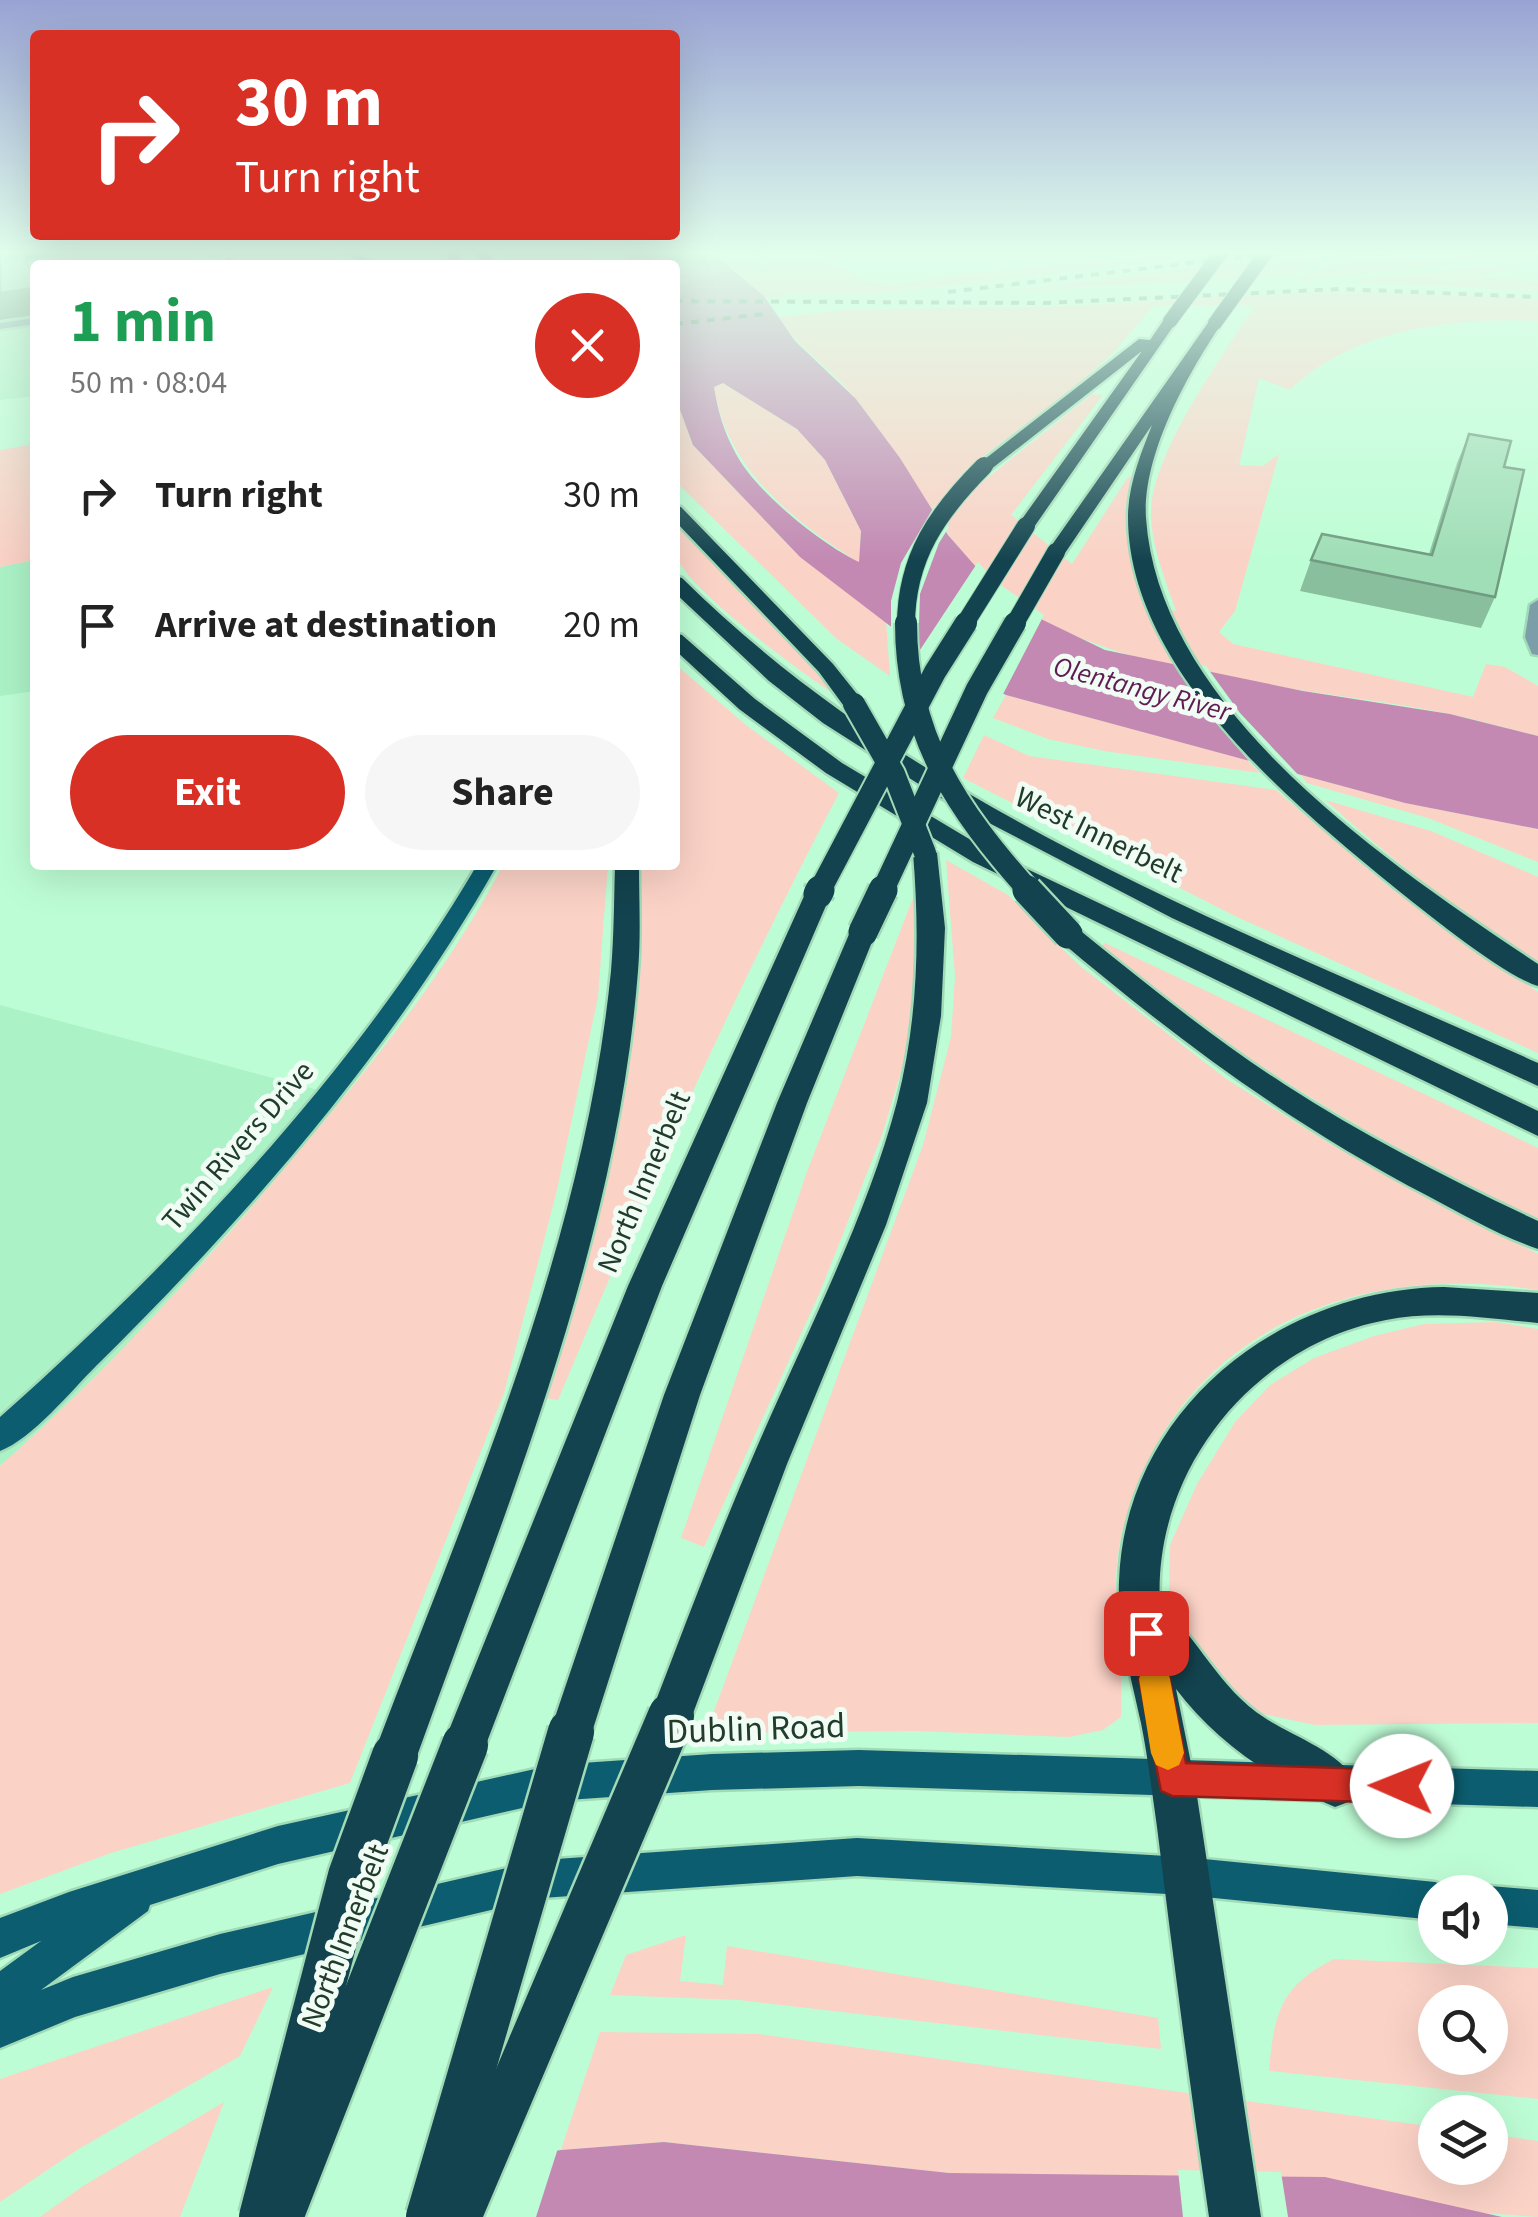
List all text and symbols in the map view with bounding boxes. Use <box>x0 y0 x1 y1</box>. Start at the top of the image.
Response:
text: 30 m <box>235 53 383 153</box>
icon: right <box>70 70 200 200</box>
text: Turn right <box>235 146 420 210</box>
text: 1 min <box>70 280 216 365</box>
button: close <box>535 293 640 398</box>
text: 50 m · 08:04 <box>70 360 227 406</box>
icon: right <box>70 468 125 523</box>
text: Turn right <box>155 468 323 522</box>
text: 30 m <box>563 468 640 522</box>
icon: arrive <box>70 598 125 653</box>
text: Arrive at destination <box>155 598 497 652</box>
text: 20 m <box>563 598 640 652</box>
water label: Olentangy River <box>1049 646 1236 732</box>
button: Exit <box>70 735 345 850</box>
button: Share <box>365 735 640 850</box>
street label: West Innerbelt <box>1008 776 1190 894</box>
street label: Twin Rivers Drive <box>152 1051 324 1241</box>
street label: North Innerbelt <box>586 1084 702 1280</box>
pin <box>1104 1591 1189 1676</box>
icon: arrive <box>1119 1606 1174 1661</box>
street label: Dublin Road <box>666 1701 846 1757</box>
position arrow <box>1350 1734 1454 1838</box>
street label: North Innerbelt <box>290 1838 400 2034</box>
map controls <box>1418 1875 1508 2185</box>
button: sound <box>1418 1875 1508 1965</box>
button: search <box>1418 1985 1508 2075</box>
button: layers <box>1418 2095 1508 2185</box>

